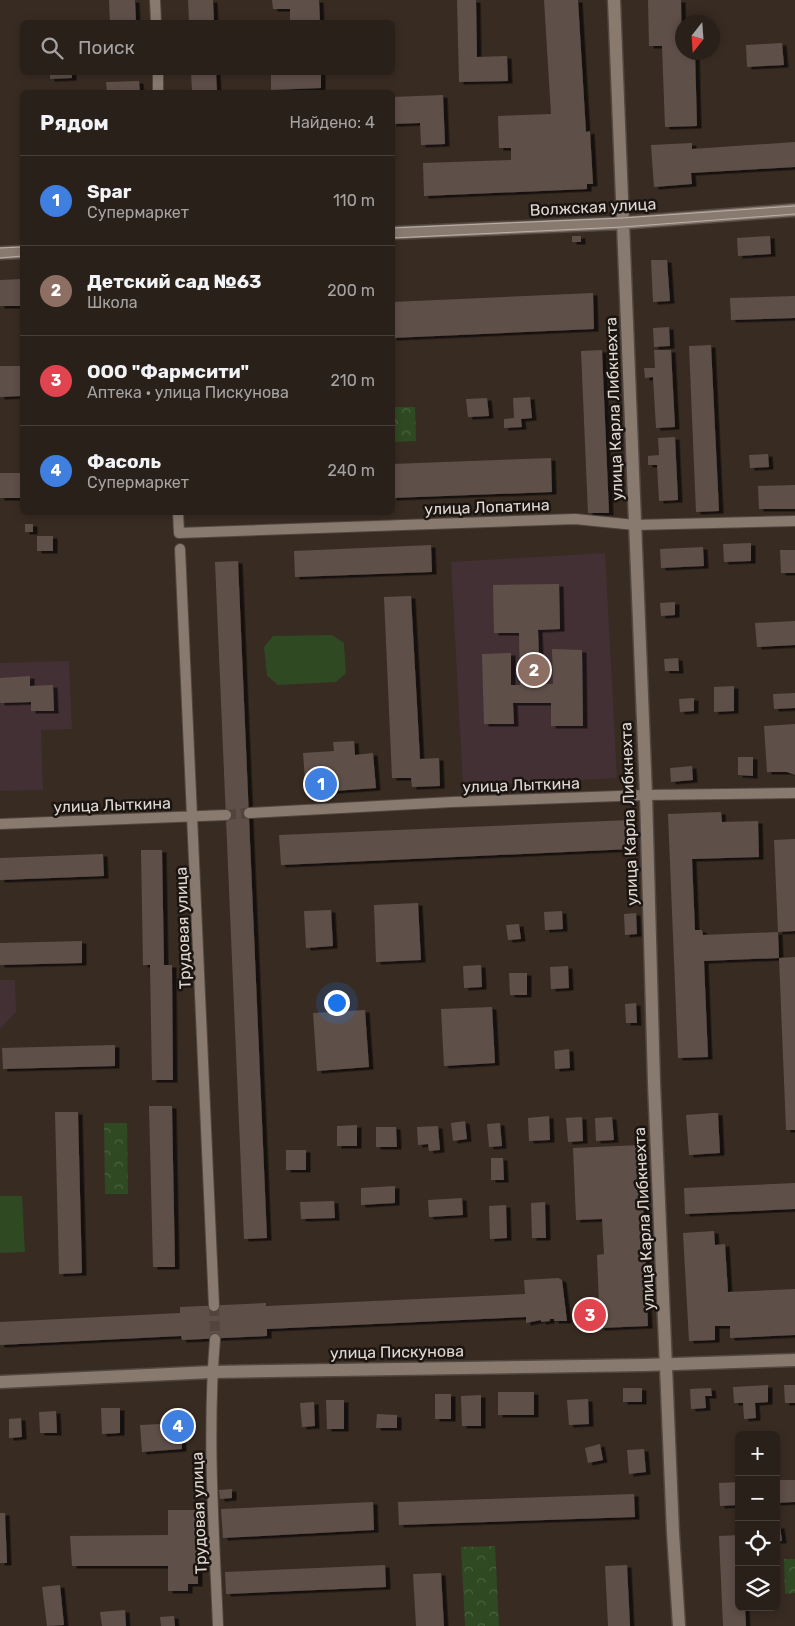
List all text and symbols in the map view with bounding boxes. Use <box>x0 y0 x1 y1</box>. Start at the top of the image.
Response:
north arrow <box>675 15 720 60</box>
search box <box>20 20 395 75</box>
icon: search <box>38 34 66 62</box>
text: Поиск <box>78 36 135 59</box>
text: Рядом <box>40 110 109 135</box>
text: Найдено: 4 <box>290 113 375 132</box>
text: Spar <box>87 180 131 203</box>
text: 1 <box>52 191 60 210</box>
text: 110 m <box>333 191 375 210</box>
street label: Волжская улица <box>529 194 657 220</box>
text: Супермаркет <box>87 203 189 222</box>
text: Детский сад №63 <box>87 270 262 293</box>
text: 2 <box>51 281 61 300</box>
text: 200 m <box>327 281 375 300</box>
text: Школа <box>87 293 138 312</box>
street label: улица Карла Либкнехта <box>601 317 627 501</box>
text: ООО "Фармсити" <box>87 360 249 383</box>
text: 3 <box>51 371 61 390</box>
text: 210 m <box>330 371 375 390</box>
text: Аптека · улица Пискунова <box>87 383 289 402</box>
text: Фасоль <box>87 450 161 473</box>
text: 4 <box>51 461 61 480</box>
text: 240 m <box>328 461 375 480</box>
text: Супермаркет <box>87 473 189 492</box>
street label: улица Лопатина <box>424 495 550 519</box>
pin: 2 <box>518 651 550 689</box>
street label: улица Карла Либкнехта <box>616 722 642 906</box>
pin: 1 <box>305 765 337 803</box>
street label: улица Лыткина <box>462 773 580 797</box>
street label: улица Лыткина <box>53 793 171 817</box>
street label: Трудовая улица <box>171 866 195 990</box>
your location <box>324 990 350 1016</box>
street label: улица Карла Либкнехта <box>630 1127 658 1311</box>
pin: 3 <box>574 1296 606 1334</box>
street label: улица Пискунова <box>330 1341 464 1363</box>
pin: 4 <box>162 1407 194 1445</box>
map controls <box>735 1431 780 1611</box>
button: + <box>735 1431 780 1476</box>
street label: Трудовая улица <box>187 1451 211 1575</box>
button: − <box>735 1476 780 1521</box>
button: locate <box>735 1521 780 1566</box>
button: layers <box>735 1566 780 1611</box>

